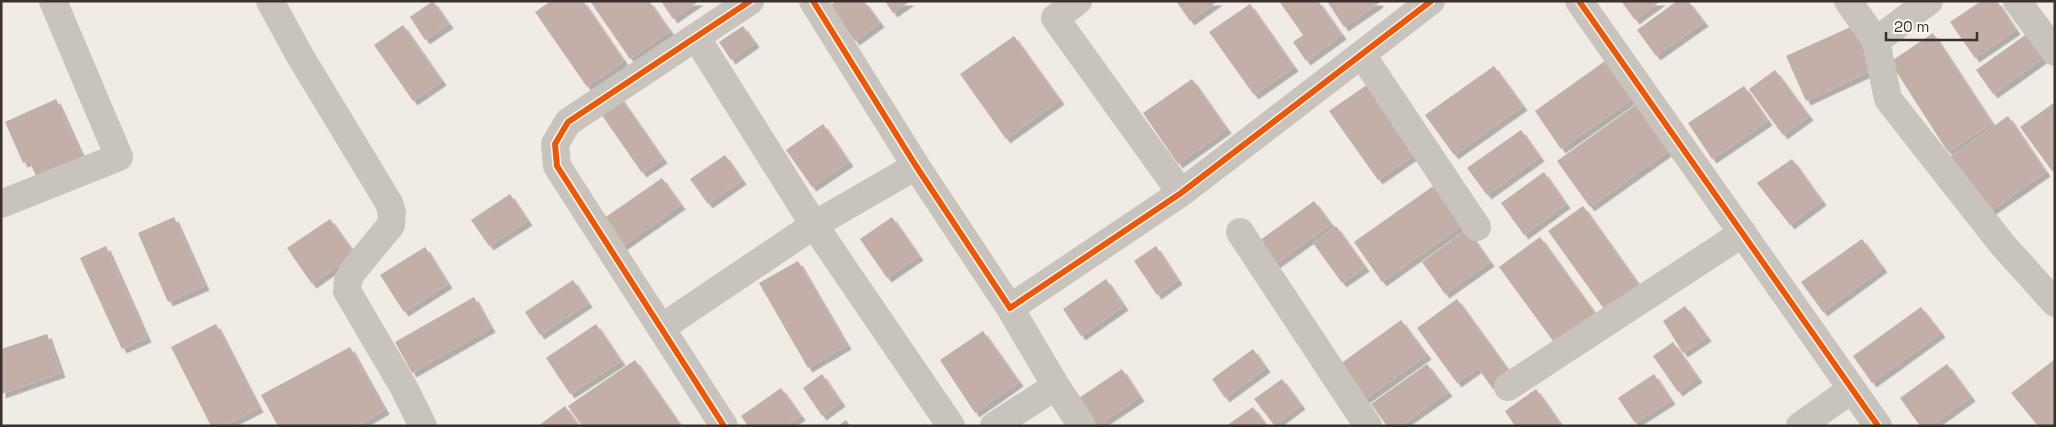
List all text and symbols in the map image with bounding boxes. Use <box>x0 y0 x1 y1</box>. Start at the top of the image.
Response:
scale bar <box>1886 10 1977 42</box>
text: 20 m <box>1894 17 1929 36</box>

